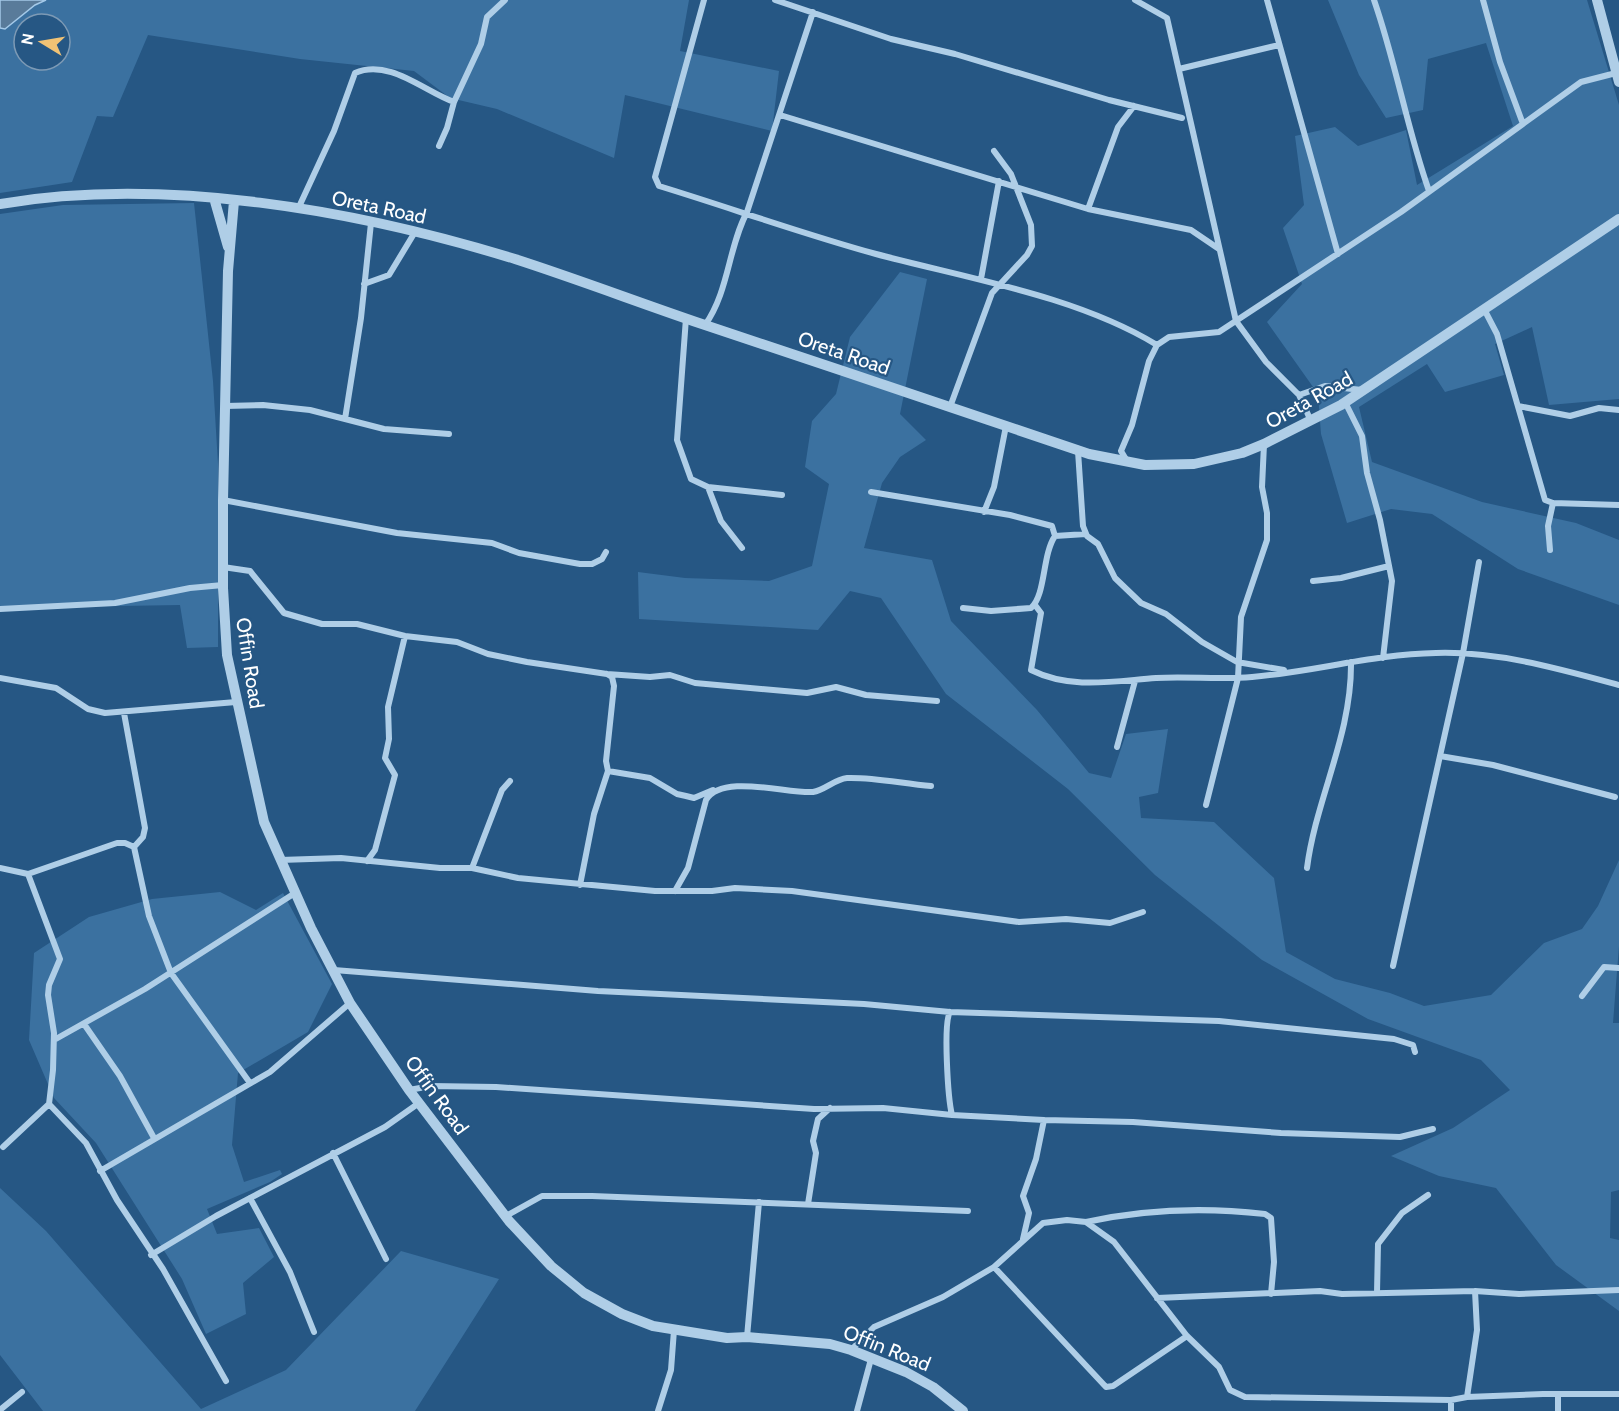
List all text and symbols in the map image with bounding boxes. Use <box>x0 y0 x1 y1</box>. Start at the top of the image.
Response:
north arrow <box>12 12 72 72</box>
text: N <box>17 32 38 47</box>
street label: Oreta Road <box>330 185 428 229</box>
street label: Oreta Road <box>795 326 893 380</box>
street label: Oreta Road <box>1261 366 1357 434</box>
street label: Offin Road <box>231 616 269 710</box>
street label: Offin Road <box>400 1051 474 1139</box>
street label: Offin Road <box>840 1320 934 1376</box>

